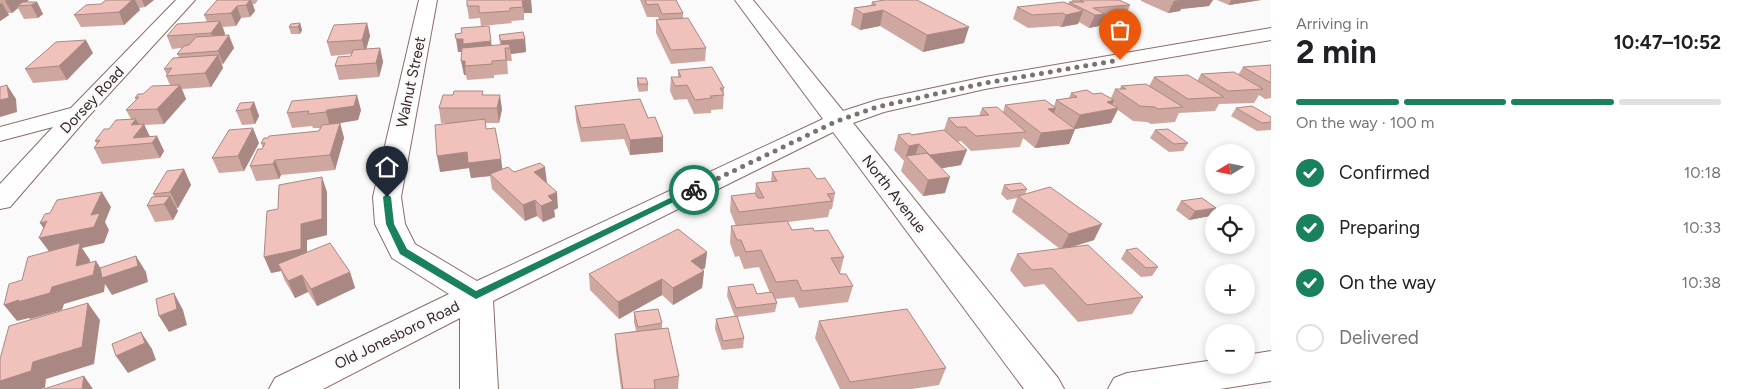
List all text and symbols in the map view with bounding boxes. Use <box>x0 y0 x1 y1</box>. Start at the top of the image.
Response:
pin <box>1099 9 1141 60</box>
text: Arriving in <box>1296 14 1368 33</box>
icon: bag <box>1106 16 1134 44</box>
text: 10:47–10:52 <box>1614 31 1721 54</box>
text: 2 min <box>1296 33 1377 71</box>
street label: Walnut Street <box>393 34 430 129</box>
street label: Dorsey Road <box>56 63 128 137</box>
text: On the way · 100 m <box>1296 113 1434 132</box>
north arrow <box>1205 144 1255 194</box>
map controls <box>1205 144 1255 374</box>
pin <box>366 146 408 197</box>
street label: North Avenue <box>858 151 930 237</box>
icon: home <box>373 153 401 181</box>
icon: check <box>1296 159 1324 187</box>
text: Confirmed <box>1339 161 1430 184</box>
text: 10:18 <box>1684 163 1721 182</box>
courier <box>669 165 719 215</box>
icon: bike <box>680 176 708 204</box>
button: locate <box>1205 204 1255 254</box>
icon: check <box>1296 214 1324 242</box>
text: Preparing <box>1339 216 1420 239</box>
text: 10:33 <box>1683 218 1721 237</box>
button: + <box>1205 264 1255 314</box>
icon: check <box>1296 269 1324 297</box>
text: On the way <box>1339 271 1436 294</box>
text: 10:38 <box>1682 273 1721 292</box>
street label: Old Jonesboro Road <box>332 297 462 373</box>
button: − <box>1205 324 1255 374</box>
text: Delivered <box>1339 326 1419 349</box>

